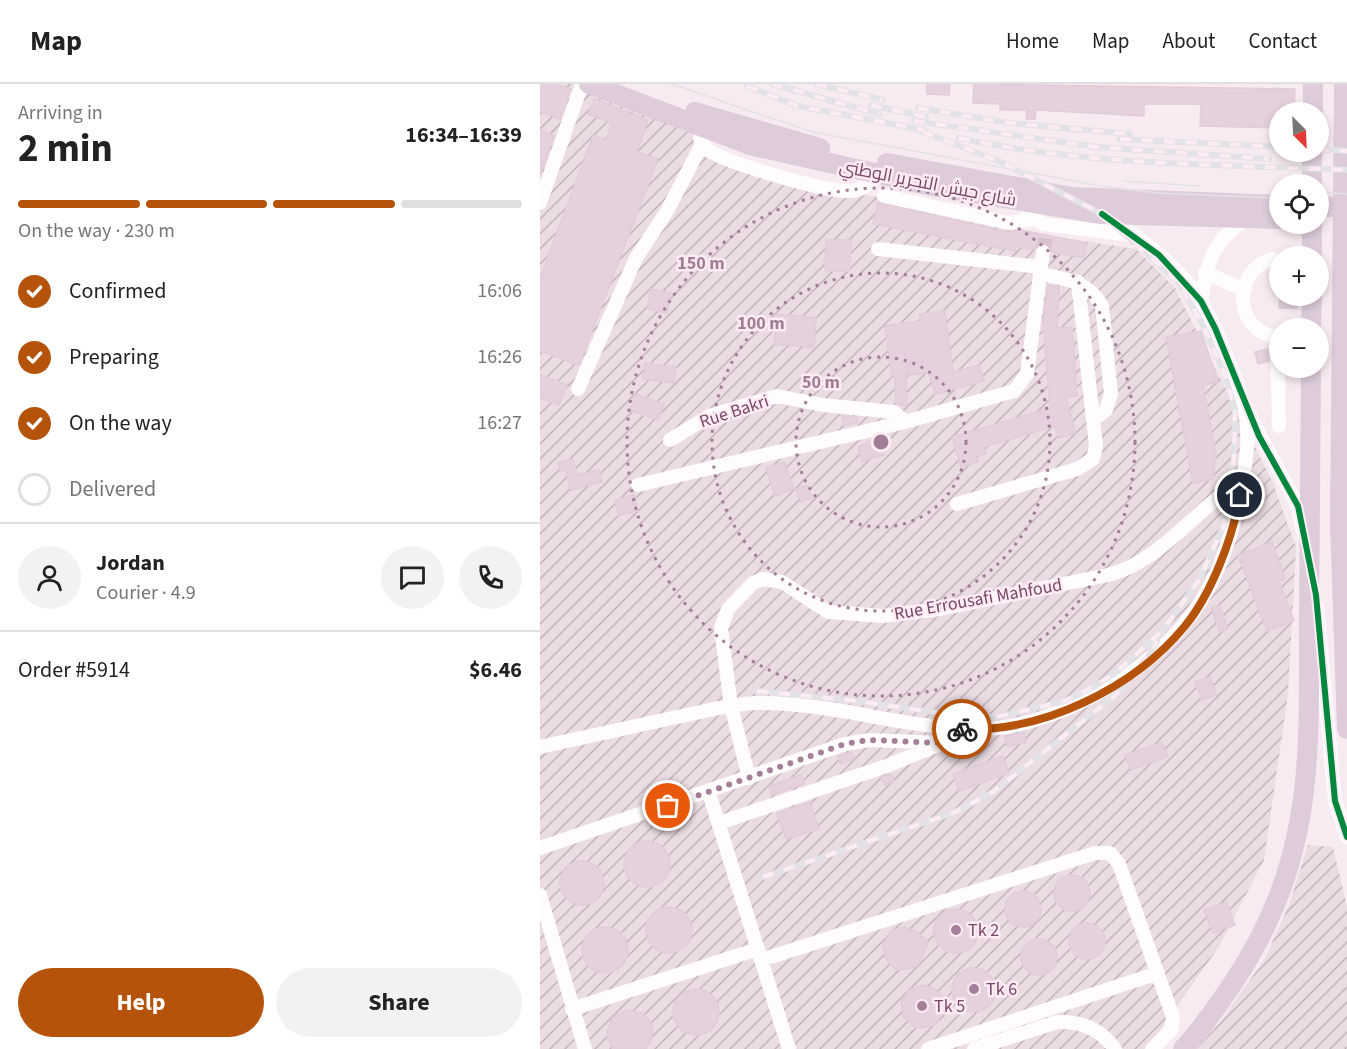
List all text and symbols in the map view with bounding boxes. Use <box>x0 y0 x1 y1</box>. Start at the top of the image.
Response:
text: Map <box>30 21 82 61</box>
text: Home <box>1006 26 1059 56</box>
text: Map <box>1092 26 1130 56</box>
text: About <box>1163 26 1215 56</box>
text: Contact <box>1248 26 1317 56</box>
text: Arriving in <box>18 99 103 127</box>
north arrow <box>1269 102 1329 162</box>
map controls <box>1269 102 1329 378</box>
text: 16:34–16:39 <box>405 119 522 151</box>
text: 2 min <box>18 121 113 177</box>
street label: شارع جيش التحرير الوطني <box>837 154 1019 214</box>
button: locate <box>1269 174 1329 234</box>
text: On the way · 230 m <box>18 217 175 245</box>
button: + <box>1269 246 1329 306</box>
text: 150 m <box>677 251 725 276</box>
icon: check <box>18 275 51 308</box>
text: Confirmed <box>69 275 166 307</box>
text: 16:06 <box>477 277 522 305</box>
text: 100 m <box>737 311 785 336</box>
button: − <box>1269 318 1329 378</box>
icon: check <box>18 341 51 374</box>
text: Preparing <box>69 341 159 373</box>
text: 16:26 <box>477 343 522 371</box>
text: 50 m <box>802 370 840 395</box>
street label: Rue Bakri <box>696 388 772 434</box>
icon: check <box>18 407 51 440</box>
text: On the way <box>69 407 172 439</box>
text: 16:27 <box>477 409 522 437</box>
centre of rings <box>871 432 891 452</box>
pin <box>1214 469 1265 520</box>
text: Delivered <box>69 473 156 505</box>
icon: home <box>1223 478 1256 511</box>
button: person <box>18 546 81 609</box>
button: chat <box>381 546 444 609</box>
button: phone <box>459 546 522 609</box>
text: Jordan <box>96 547 165 579</box>
street label: Rue Errousafi Mahfoud <box>892 572 1064 627</box>
text: Courier · 4.9 <box>96 579 196 607</box>
text: Order #5914 <box>18 654 130 686</box>
text: $6.46 <box>469 654 522 686</box>
courier <box>932 699 992 759</box>
icon: bike <box>946 713 979 746</box>
pin <box>642 780 693 831</box>
icon: bag <box>651 789 684 822</box>
place label: Tk 2 <box>968 918 999 943</box>
marker: Tk 2 <box>949 923 963 937</box>
button: Help <box>18 968 264 1037</box>
button: Share <box>276 968 522 1037</box>
place label: Tk 6 <box>986 977 1017 1002</box>
marker: Tk 6 <box>967 982 981 996</box>
place label: Tk 5 <box>934 994 965 1019</box>
marker: Tk 5 <box>915 999 929 1013</box>

